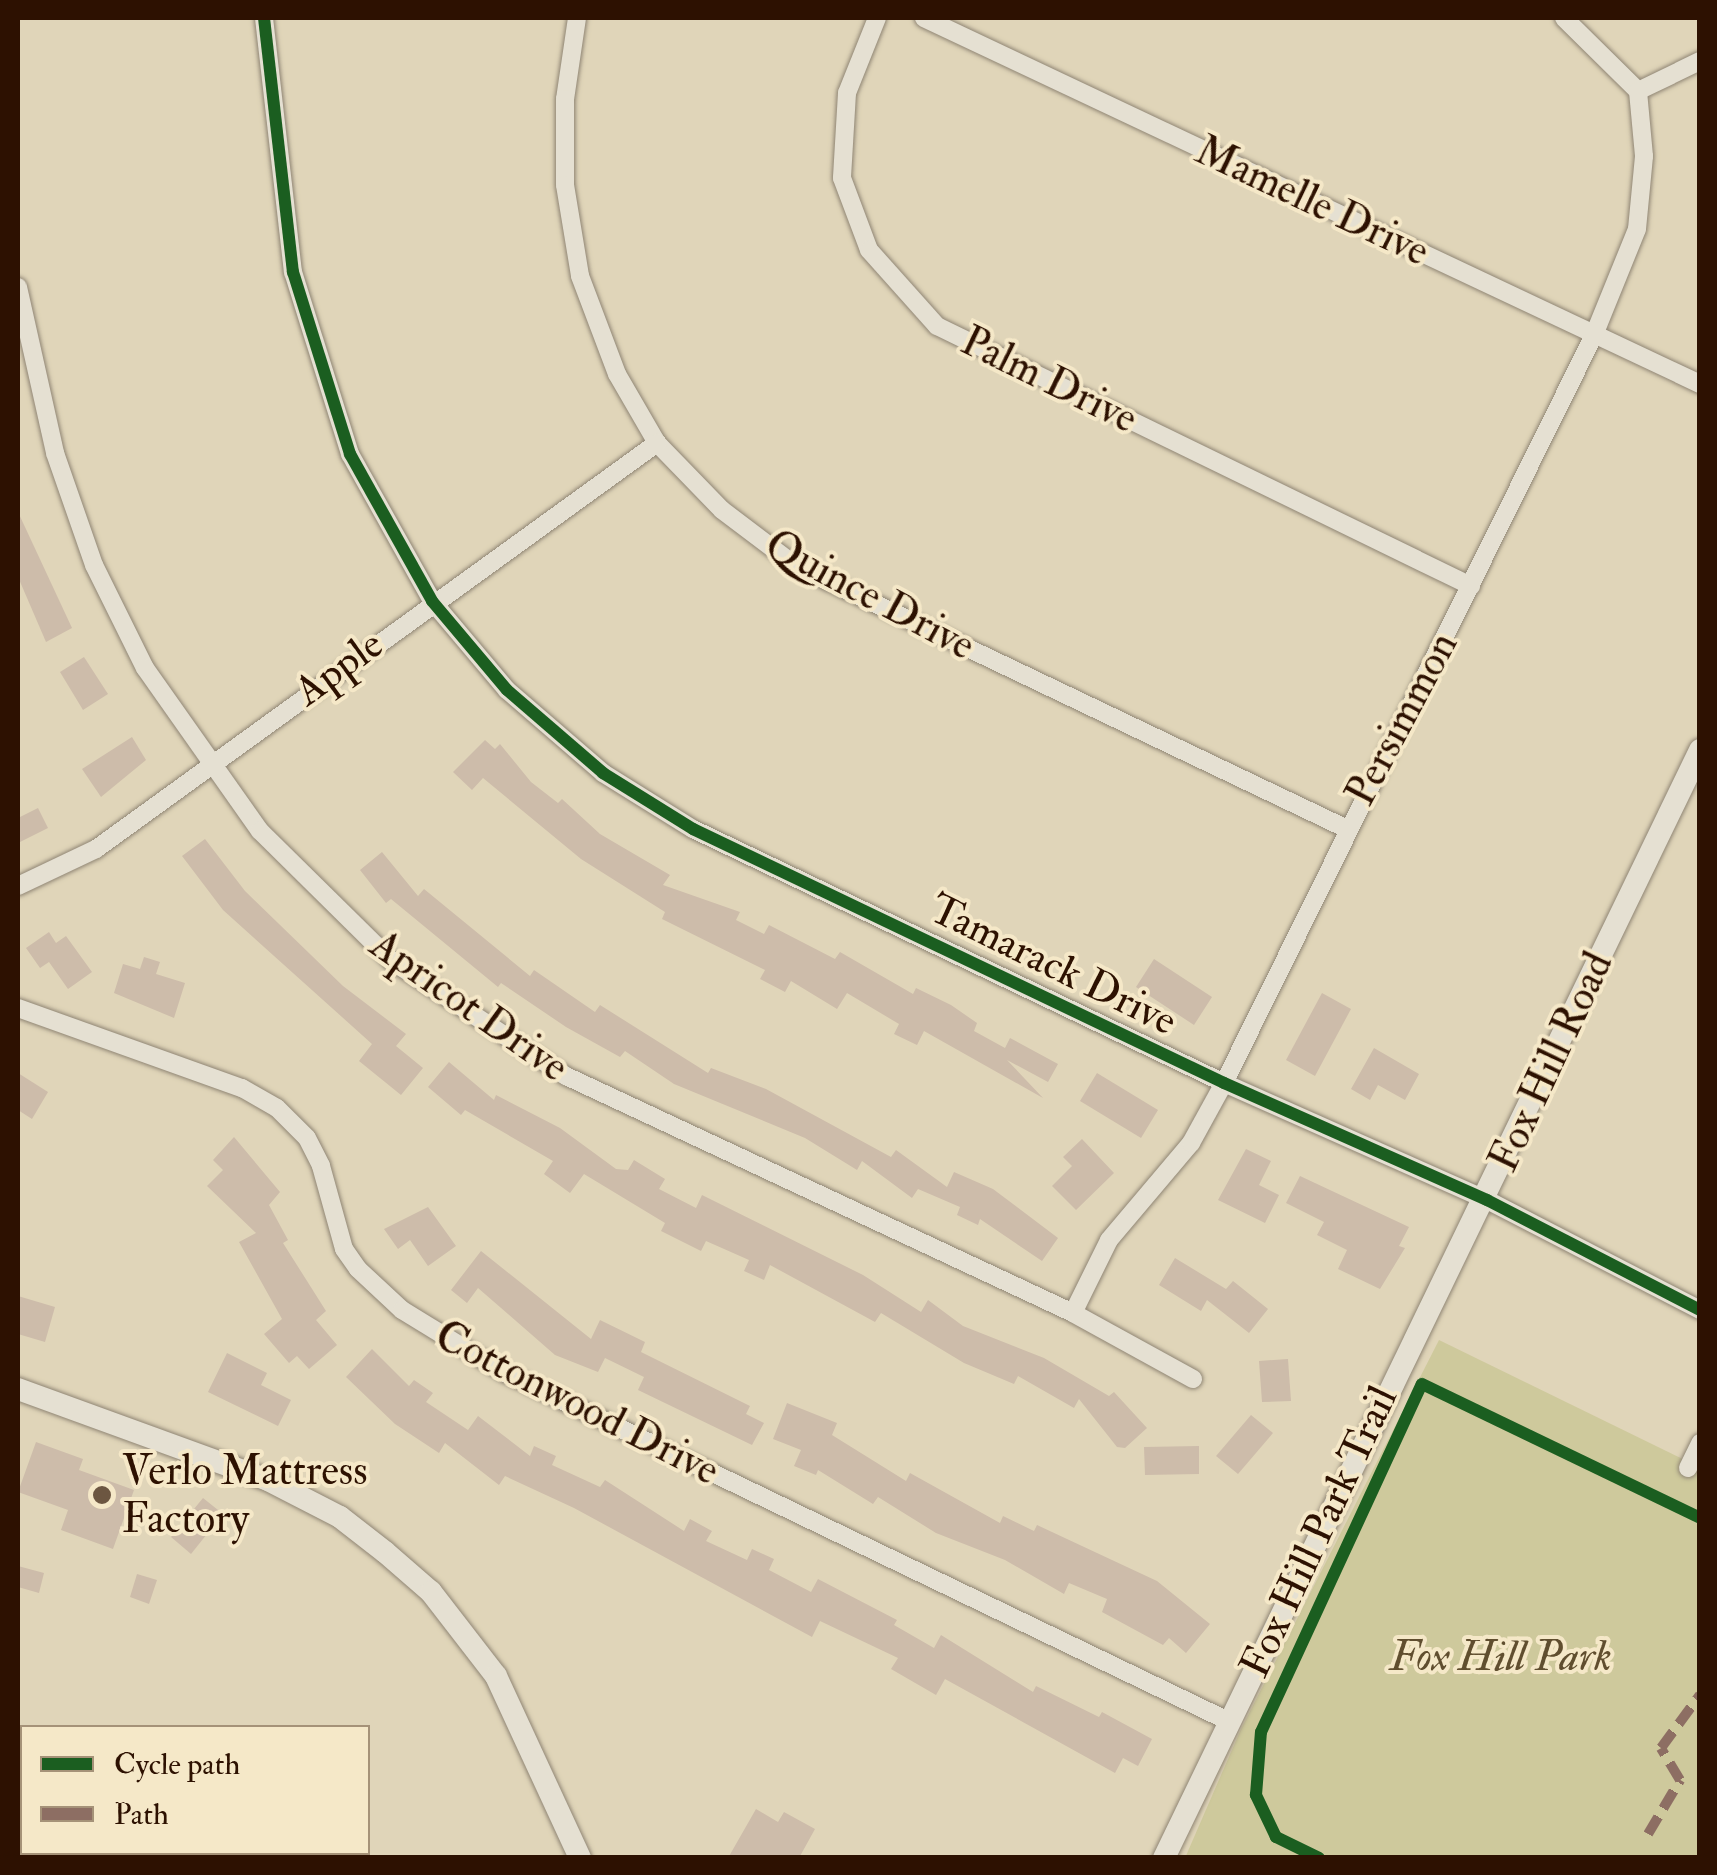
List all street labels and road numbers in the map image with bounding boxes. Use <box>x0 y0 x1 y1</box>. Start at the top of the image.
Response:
street label: Mamelle Drive <box>1187 125 1437 277</box>
street label: Palm Drive <box>953 316 1145 444</box>
street label: Quince Drive <box>757 519 983 671</box>
street label: Apple <box>285 619 393 717</box>
street label: Persimmon <box>1335 624 1469 814</box>
street label: Tamarack Drive <box>921 883 1185 1047</box>
street label: Apricot Drive <box>360 919 578 1093</box>
street label: Fox Hill Road <box>1478 944 1624 1180</box>
street label: Cottonwood Drive <box>427 1310 727 1496</box>
street label: Fox Hill Park Trail <box>1230 1378 1408 1686</box>

